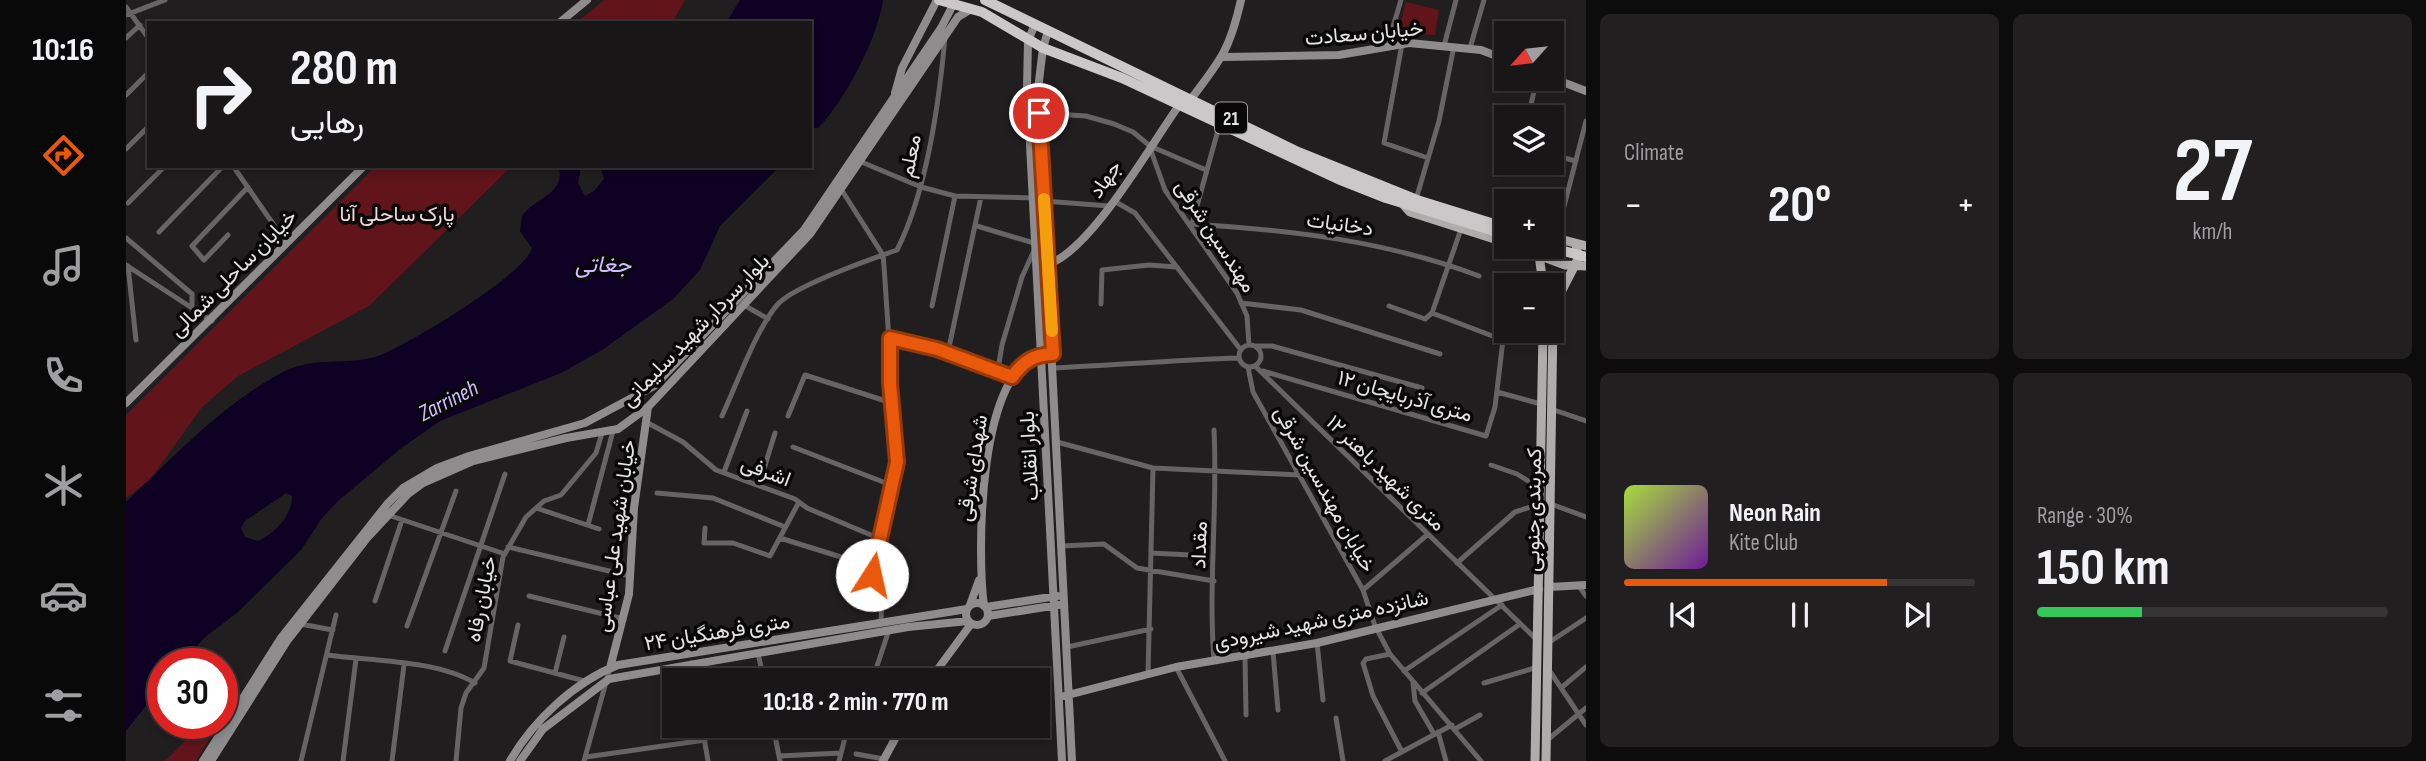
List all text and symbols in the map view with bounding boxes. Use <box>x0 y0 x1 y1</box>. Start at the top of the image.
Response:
street label: خیابان سعادت <box>1304 16 1424 51</box>
north arrow <box>1494 21 1564 91</box>
map controls <box>1494 21 1564 343</box>
text: 10:16 <box>32 31 94 70</box>
text: 280 m <box>290 40 398 99</box>
icon: right <box>175 49 266 140</box>
pin <box>1009 83 1069 143</box>
icon: arrive <box>1020 94 1058 132</box>
road number: 21 <box>1215 102 1247 134</box>
text: رهایی <box>290 104 364 143</box>
button: layers <box>1494 105 1564 175</box>
text: 27 <box>2173 118 2252 227</box>
icon: directions <box>39 131 88 180</box>
street label: معلم <box>894 133 928 180</box>
text: Climate <box>1624 139 1684 167</box>
street label: جهاد <box>1084 156 1127 203</box>
text: 20° <box>1768 174 1831 237</box>
street label: مهندسین شرقی <box>1170 175 1261 297</box>
text: − <box>1624 183 1643 228</box>
text: + <box>1956 183 1975 228</box>
button: + <box>1494 189 1564 259</box>
park label: پارک ساحلی آنا <box>339 202 455 228</box>
street label: خیابان ساحلی شمالی <box>164 204 302 342</box>
street label: دخانیات <box>1305 207 1375 242</box>
text: km/h <box>2193 218 2232 246</box>
icon: music <box>39 241 88 290</box>
street label: بلوار سردار شهید سلیمانی <box>616 249 775 412</box>
water label: جغاتی <box>575 251 632 279</box>
button: − <box>1494 273 1564 343</box>
icon: phone <box>39 351 88 400</box>
street label: ۱۲ متری آذربایجان <box>1334 365 1475 428</box>
water label: Zarrineh <box>413 374 483 428</box>
street label: خیابان مهندسین شرقی <box>1269 402 1381 577</box>
street label: بلوار انقلاب <box>1015 410 1044 502</box>
street label: ۱۲ متری شهید باهنر <box>1321 410 1450 537</box>
street label: شهدای شرقی <box>952 413 993 523</box>
street label: خیابان شهید علی عباسی <box>590 438 641 634</box>
street label: کمربندی جنوبی <box>1520 448 1547 572</box>
street label: اشرفی <box>737 451 794 492</box>
icon: climate <box>39 461 88 510</box>
text: Neon Rain <box>1729 498 1821 529</box>
text: Range · 30% <box>2037 502 2133 530</box>
street label: مقداد <box>1186 521 1213 569</box>
text: Kite Club <box>1729 529 1798 557</box>
text: 150 km <box>2037 537 2170 600</box>
position arrow <box>835 538 909 612</box>
street label: خیابان رفاه <box>461 554 502 644</box>
icon: car <box>39 571 88 620</box>
street label: شانزده متری شهید شیرودی <box>1212 586 1431 655</box>
icon: previous <box>1664 596 1702 634</box>
icon: pause <box>1781 596 1819 634</box>
icon: next <box>1898 596 1936 634</box>
street label: ۲۴ متری فرهنگیان <box>642 609 792 656</box>
speed limit sign: 30 <box>147 648 238 739</box>
icon: filters <box>39 681 88 730</box>
text: 10:18 · 2 min · 770 m <box>763 687 949 718</box>

